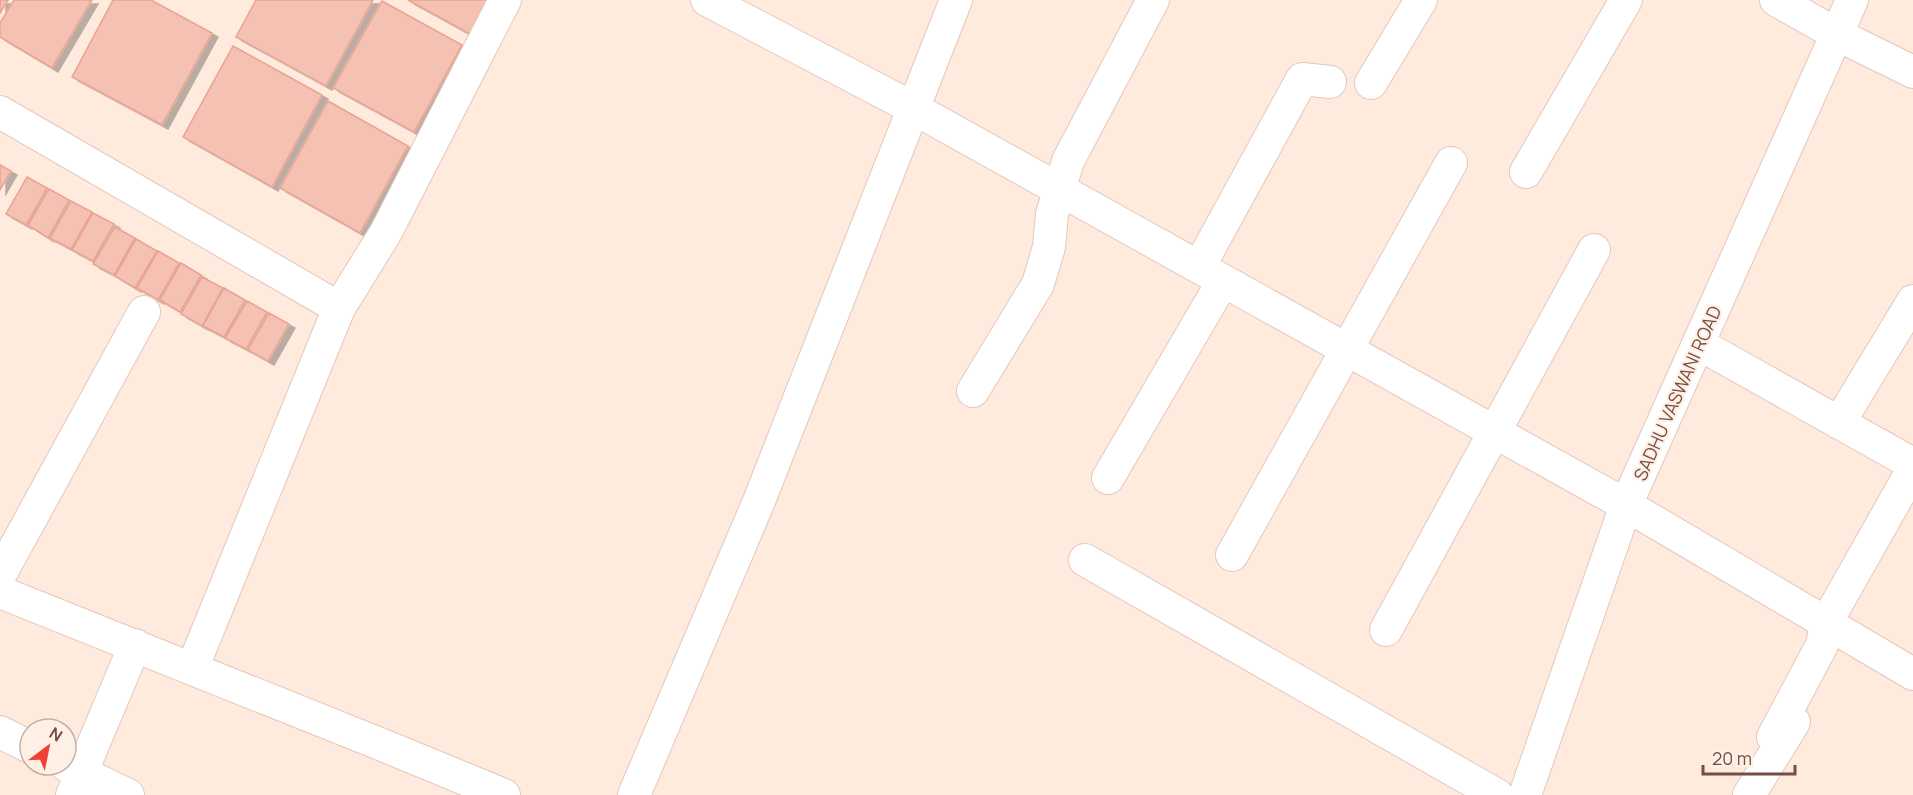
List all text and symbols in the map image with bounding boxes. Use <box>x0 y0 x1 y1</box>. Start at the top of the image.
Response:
street label: SADHU VASWANI ROAD <box>1628 302 1726 484</box>
north arrow <box>18 717 78 777</box>
text: N <box>45 722 67 747</box>
scale bar <box>1703 738 1794 776</box>
text: 20 m <box>1712 746 1752 770</box>

